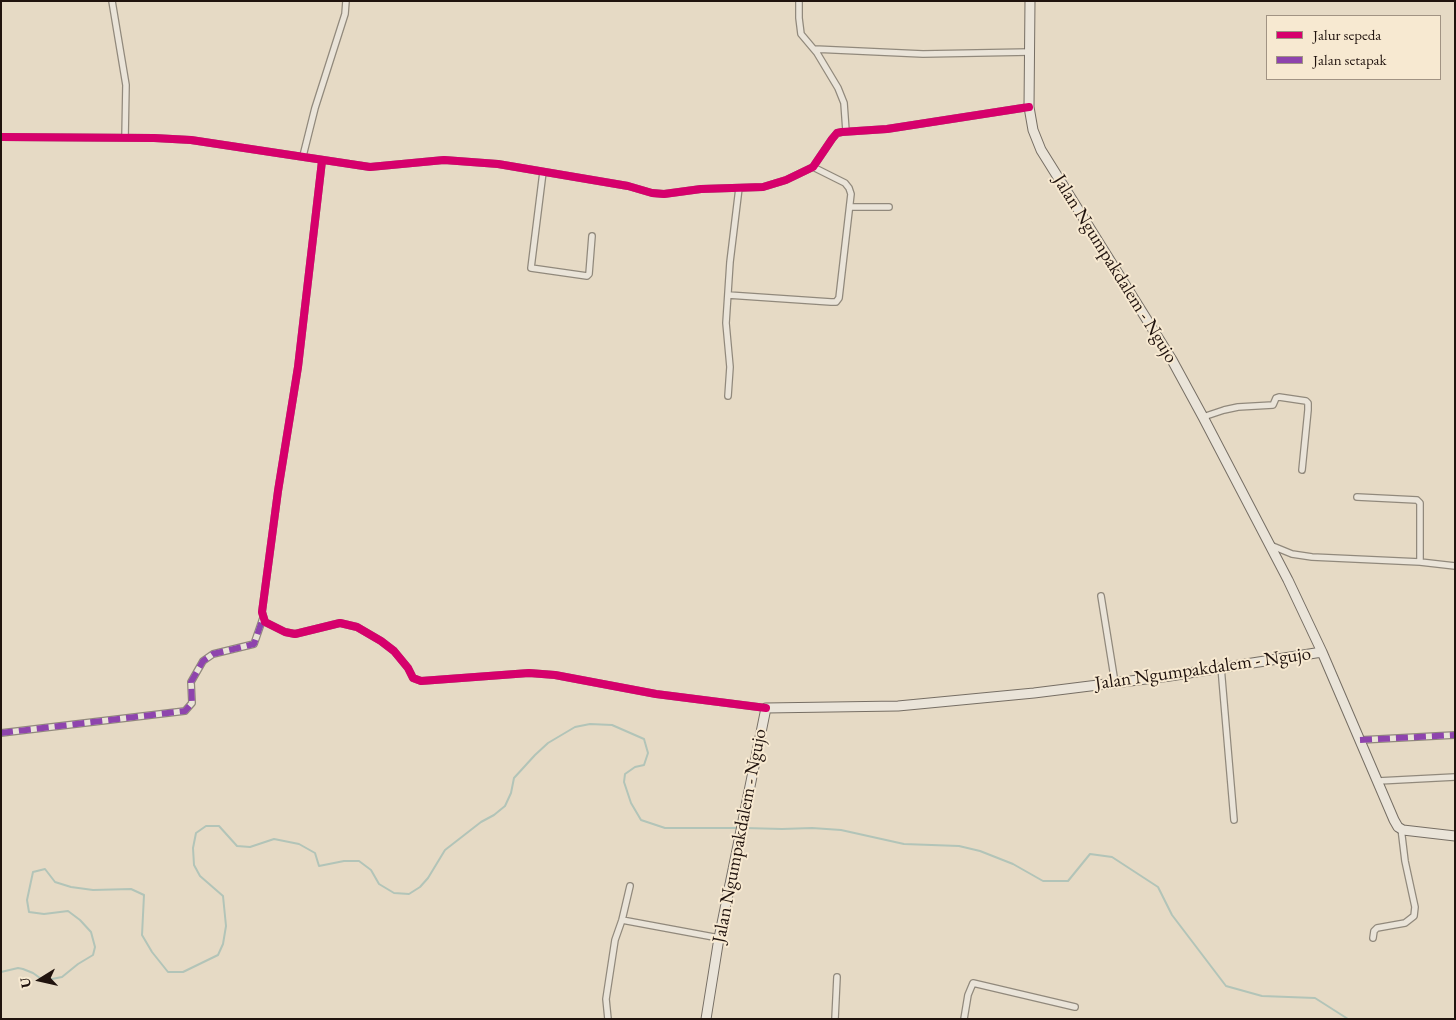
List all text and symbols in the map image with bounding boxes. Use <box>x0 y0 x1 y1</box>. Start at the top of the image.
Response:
legend <box>1266 15 1441 80</box>
text: Jalur sepeda <box>1313 25 1381 44</box>
text: Jalan setapak <box>1313 50 1387 69</box>
street label: Jalan Ngumpakdalem - Ngujo <box>1048 171 1182 367</box>
street label: Jalan Ngumpakdalem - Ngujo <box>1094 643 1312 695</box>
street label: Jalan Ngumpakdalem - Ngujo <box>708 727 772 945</box>
north arrow <box>15 955 65 1005</box>
text: U <box>15 976 35 989</box>

